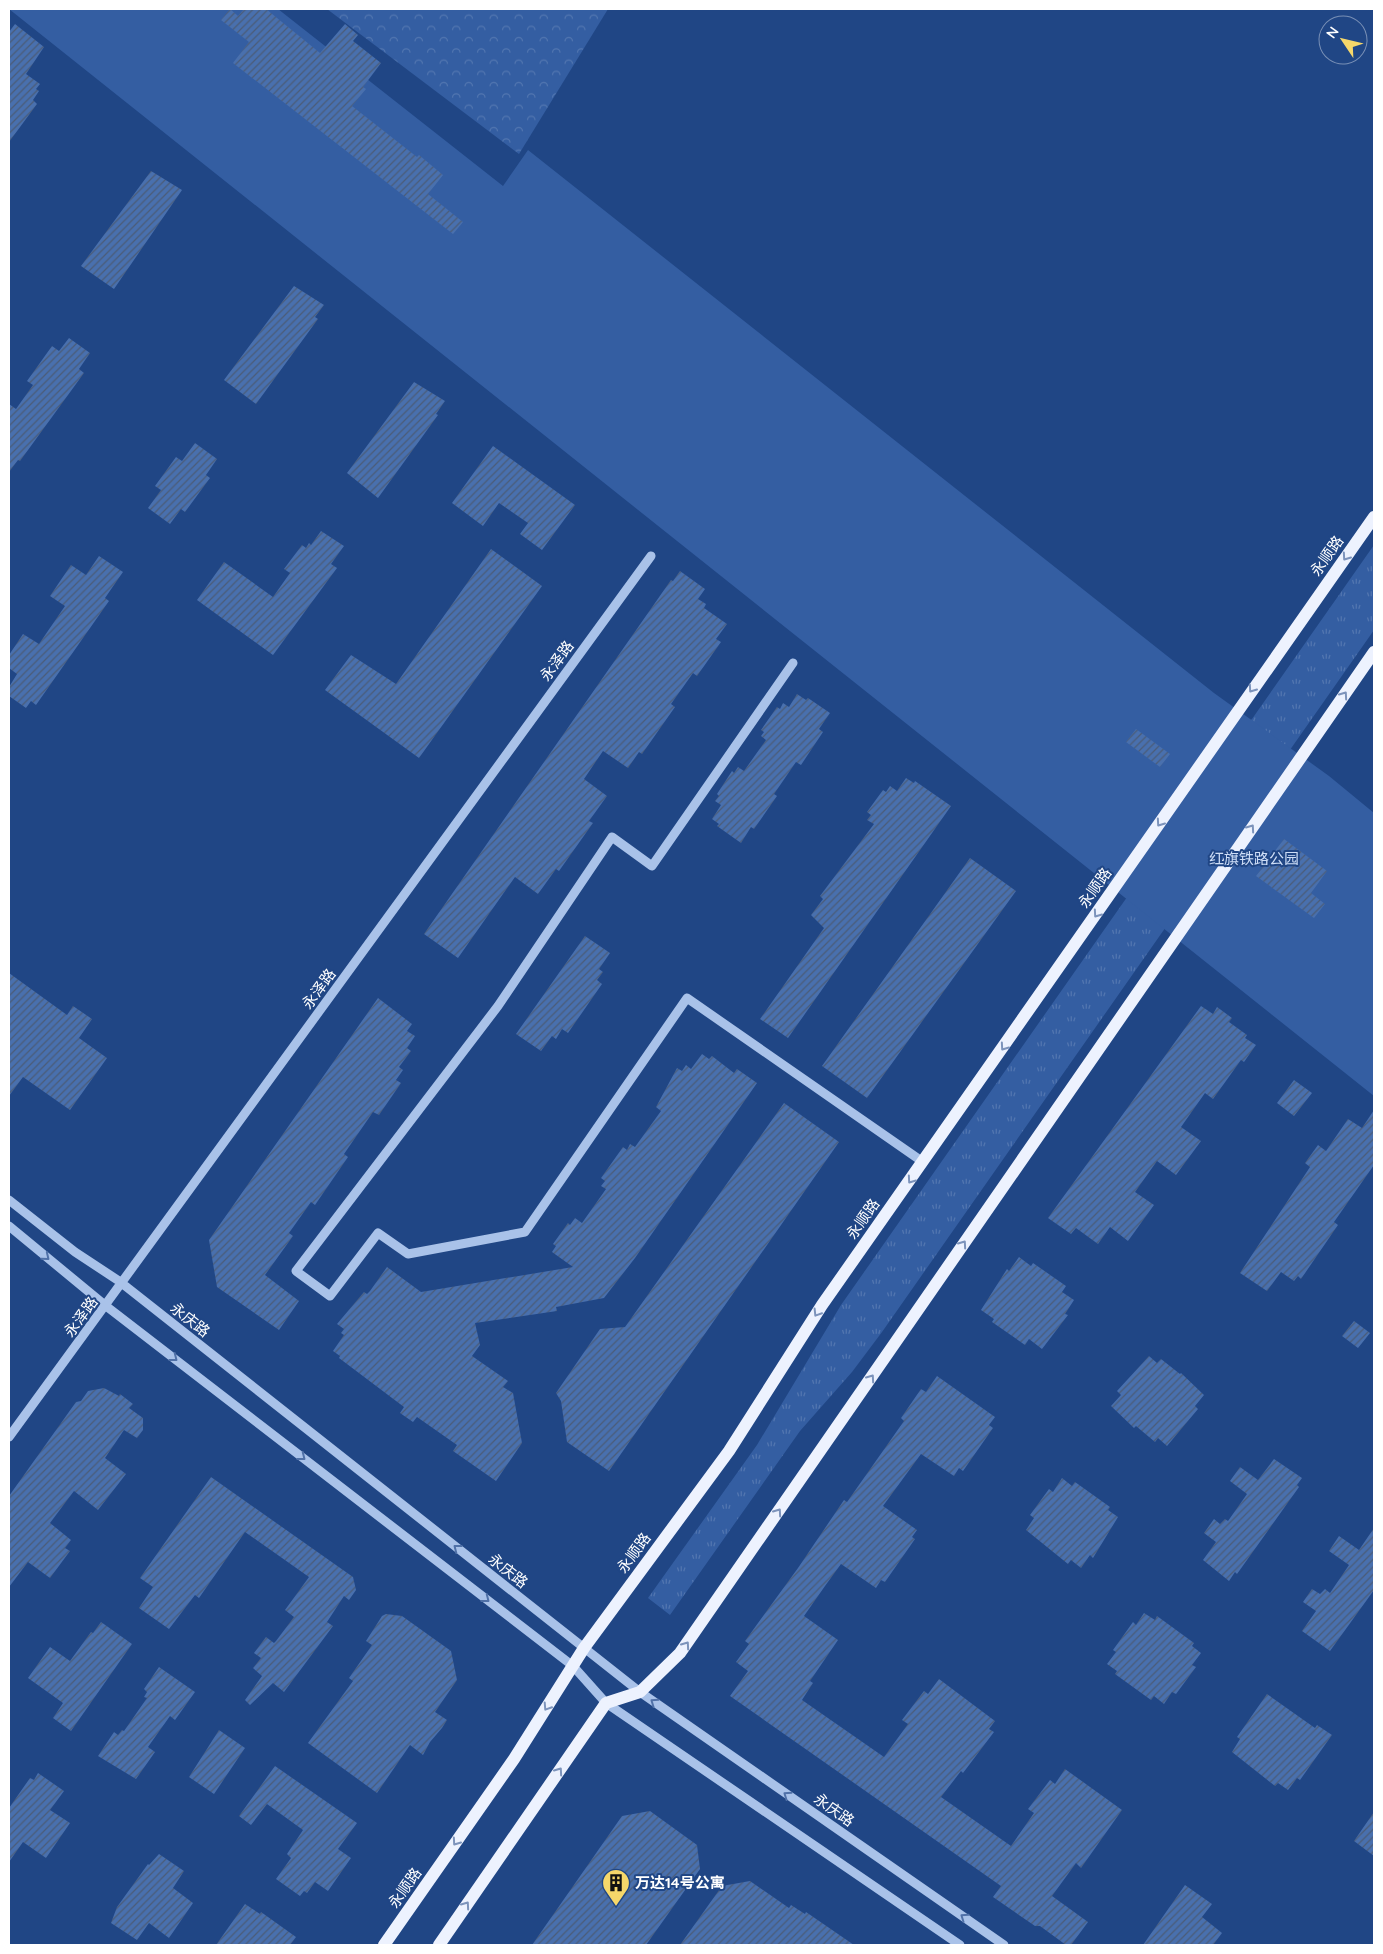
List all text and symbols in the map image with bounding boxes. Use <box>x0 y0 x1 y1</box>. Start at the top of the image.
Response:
north arrow <box>1318 15 1368 65</box>
text: N <box>1322 23 1343 42</box>
street label: 永顺路 <box>1306 532 1347 580</box>
one-way arrow <box>1343 551 1352 561</box>
street label: 永泽路 <box>536 637 578 684</box>
one-way arrow <box>1249 684 1258 693</box>
one-way arrow <box>1338 691 1347 701</box>
one-way arrow <box>1157 817 1166 827</box>
one-way arrow <box>1245 824 1254 834</box>
park label: 红旗铁路公园 <box>1209 849 1299 868</box>
street label: 永顺路 <box>1074 864 1115 912</box>
one-way arrow <box>1094 908 1103 918</box>
street label: 永泽路 <box>298 965 340 1012</box>
one-way arrow <box>1001 1041 1010 1051</box>
one-way arrow <box>908 1174 917 1184</box>
street label: 永顺路 <box>842 1195 883 1243</box>
one-way arrow <box>957 1240 966 1250</box>
one-way arrow <box>41 1251 50 1260</box>
street label: 永泽路 <box>60 1293 102 1340</box>
street label: 永庆路 <box>167 1298 214 1341</box>
one-way arrow <box>813 1307 823 1316</box>
one-way arrow <box>168 1352 178 1361</box>
one-way arrow <box>865 1374 874 1384</box>
one-way arrow <box>296 1452 305 1460</box>
one-way arrow <box>772 1508 781 1517</box>
street label: 永顺路 <box>613 1529 655 1576</box>
one-way arrow <box>454 1546 463 1554</box>
street label: 永庆路 <box>485 1549 532 1592</box>
one-way arrow <box>480 1594 489 1602</box>
one-way arrow <box>680 1641 689 1651</box>
one-way arrow <box>650 1699 660 1708</box>
one-way arrow <box>543 1702 553 1711</box>
one-way arrow <box>553 1768 562 1777</box>
street label: 永庆路 <box>810 1789 858 1830</box>
one-way arrow <box>784 1792 793 1801</box>
one-way arrow <box>453 1836 462 1846</box>
street label: 永顺路 <box>384 1864 425 1912</box>
building icon: 万达14号公寓 <box>601 1868 631 1907</box>
place label: 万达14号公寓 <box>635 1873 725 1892</box>
one-way arrow <box>460 1901 470 1910</box>
one-way arrow <box>960 1914 970 1923</box>

